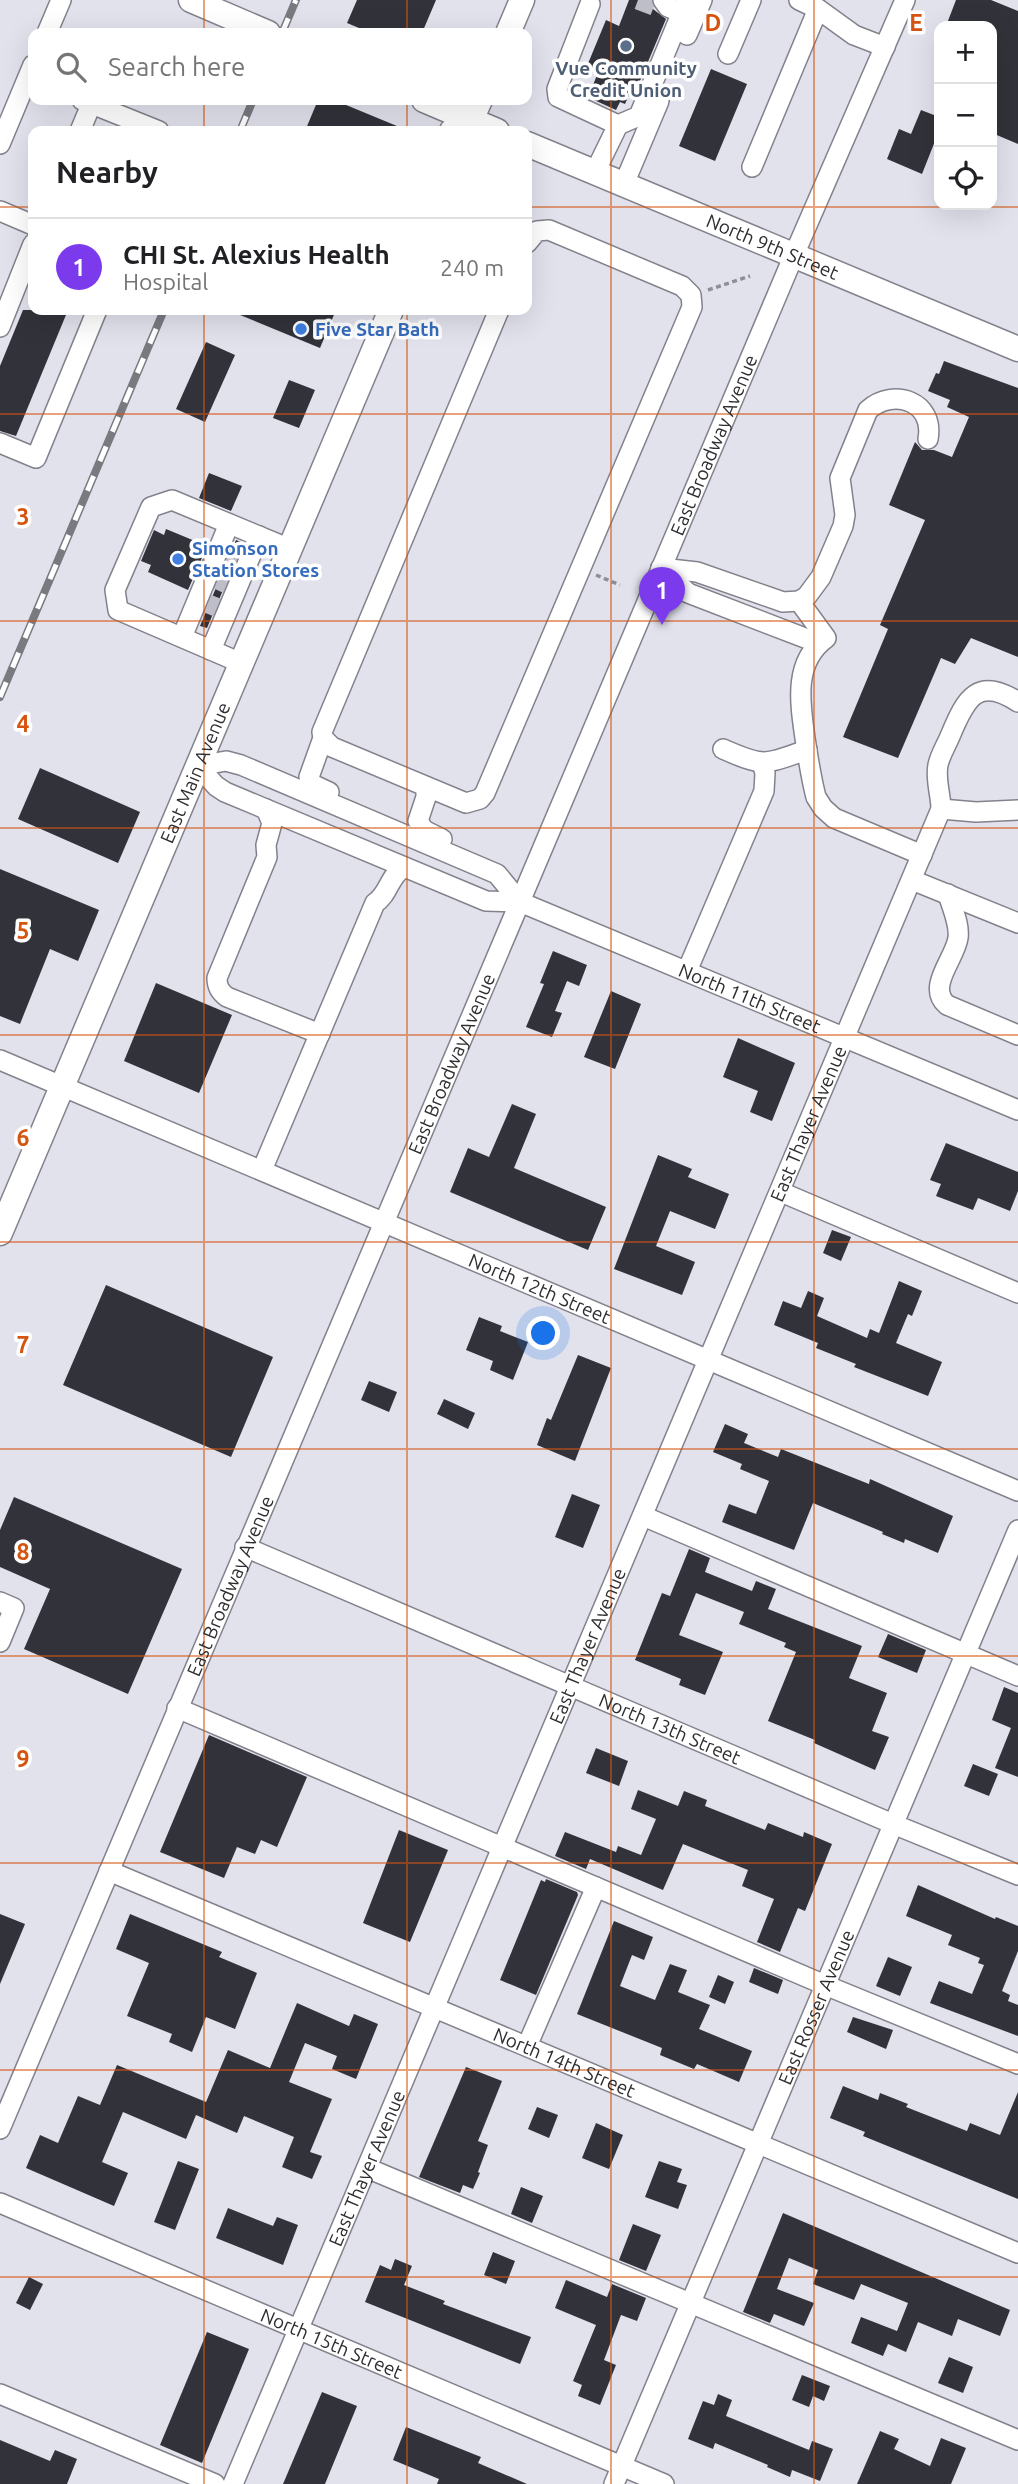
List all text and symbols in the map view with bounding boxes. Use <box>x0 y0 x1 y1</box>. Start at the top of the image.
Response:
text: D <box>705 10 721 35</box>
text: E <box>909 10 923 35</box>
map controls <box>934 21 997 210</box>
button: + <box>934 21 997 84</box>
search box <box>28 28 532 105</box>
marker: Vue Community Credit Union <box>618 38 634 54</box>
icon: search <box>52 48 90 86</box>
text: Search here <box>108 52 245 81</box>
place label: Vue Community Credit Union <box>555 57 697 101</box>
button: − <box>934 84 997 147</box>
button: locate <box>934 147 997 210</box>
text: Nearby <box>56 155 158 189</box>
street label: North 9th Street <box>703 209 842 284</box>
text: CHI St. Alexius Health <box>123 240 390 269</box>
text: 1 <box>73 255 85 280</box>
text: 240 m <box>440 255 504 280</box>
text: Hospital <box>123 269 208 294</box>
place label: Five Star Bath <box>315 318 440 340</box>
marker: Five Star Bath <box>293 321 309 337</box>
street label: East Broadway Avenue <box>666 351 761 538</box>
text: 3 <box>17 504 29 529</box>
place label: Simonson Station Stores <box>192 537 319 581</box>
marker: Simonson Station Stores <box>170 551 186 567</box>
pin: 1 <box>639 567 685 625</box>
street label: East Main Avenue <box>156 699 235 846</box>
text: 4 <box>17 711 30 736</box>
text: 5 <box>17 918 29 943</box>
street label: North 11th Street <box>675 959 825 1038</box>
street label: East Broadway Avenue <box>403 970 499 1157</box>
street label: East Thayer Avenue <box>765 1042 851 1205</box>
text: 6 <box>17 1125 30 1150</box>
street label: North 12th Street <box>465 1249 614 1328</box>
your location <box>526 1316 560 1350</box>
text: 7 <box>17 1332 29 1357</box>
street label: East Broadway Avenue <box>182 1492 278 1679</box>
text: 8 <box>17 1539 29 1564</box>
street label: East Thayer Avenue <box>545 1565 630 1727</box>
street label: North 13th Street <box>596 1689 744 1769</box>
text: 9 <box>17 1746 29 1771</box>
street label: East Rosser Avenue <box>773 1926 859 2088</box>
street label: North 14th Street <box>490 2023 639 2102</box>
street label: East Thayer Avenue <box>324 2087 409 2249</box>
street label: North 15th Street <box>257 2304 406 2383</box>

